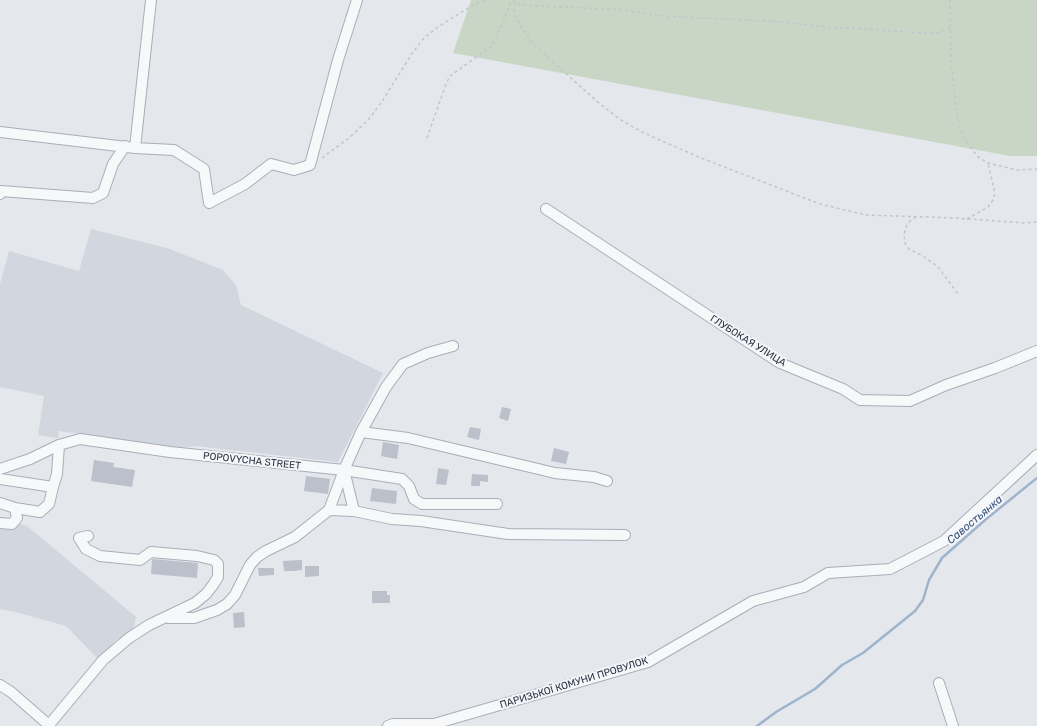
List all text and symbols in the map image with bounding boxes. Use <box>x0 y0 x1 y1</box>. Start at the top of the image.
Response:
street label: ГЛУБОКАЯ УЛИЦА <box>708 313 788 369</box>
street label: POPOVYCHA STREET <box>203 450 301 472</box>
water label: Савостьянка <box>945 493 1005 547</box>
street label: ПАРИЗЬКОЇ КОМУНИ ПРОВУЛОК <box>498 655 650 711</box>

